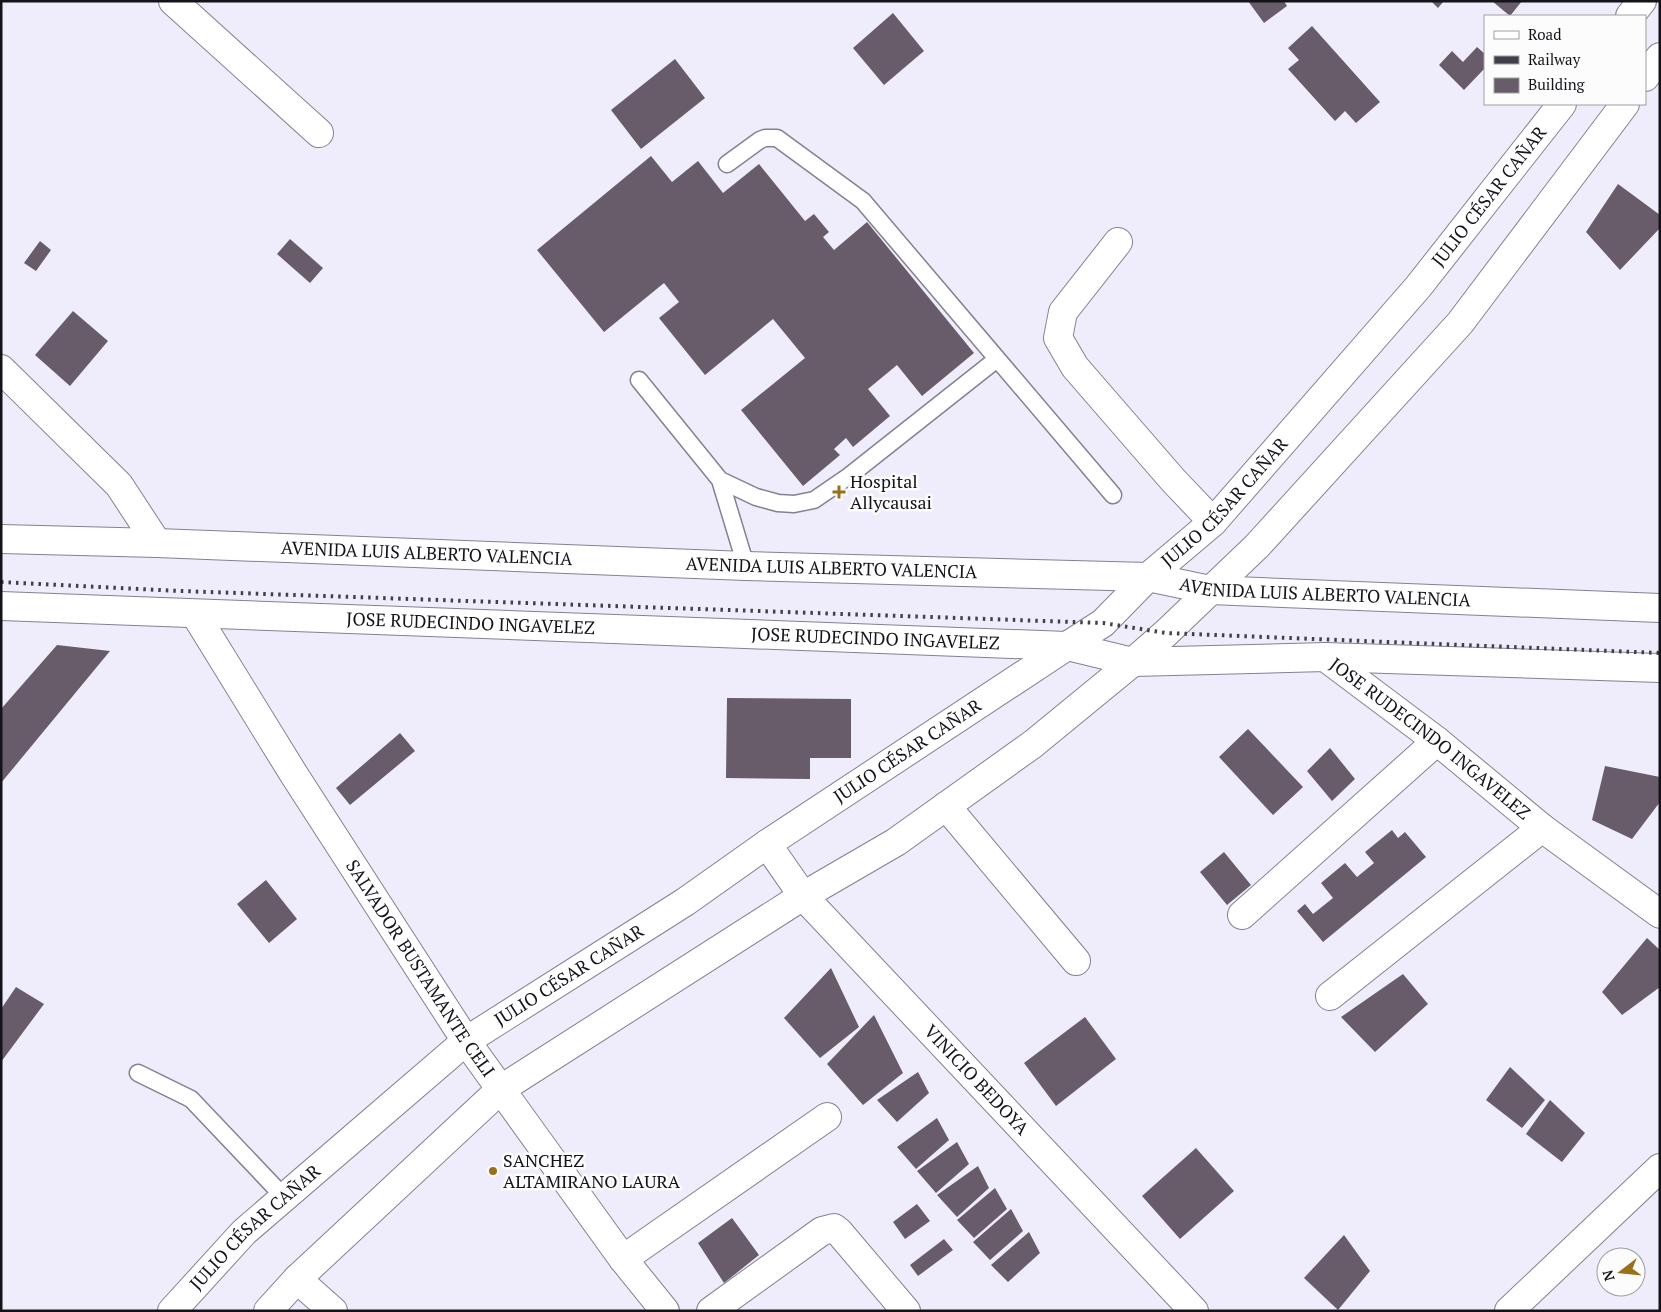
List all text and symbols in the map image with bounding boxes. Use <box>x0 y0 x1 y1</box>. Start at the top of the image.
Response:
legend <box>1484 15 1646 105</box>
text: Road <box>1528 24 1561 44</box>
text: Railway <box>1528 49 1581 69</box>
text: Building <box>1528 74 1586 94</box>
street label: JULIO CÉSAR CAÑAR <box>1426 120 1552 271</box>
street label: JULIO CÉSAR CAÑAR <box>1156 431 1293 572</box>
place label: Hospital Allycausai <box>850 469 932 514</box>
marker: Hospital Allycausai <box>832 485 846 499</box>
street label: AVENIDA LUIS ALBERTO VALENCIA <box>281 535 574 570</box>
street label: AVENIDA LUIS ALBERTO VALENCIA <box>685 551 978 583</box>
street label: AVENIDA LUIS ALBERTO VALENCIA <box>1178 571 1472 611</box>
street label: JOSE RUDECINDO INGAVELEZ <box>346 606 596 639</box>
street label: JOSE RUDECINDO INGAVELEZ <box>751 621 1000 654</box>
street label: JOSE RUDECINDO INGAVELEZ <box>1325 652 1536 824</box>
street label: JULIO CÉSAR CAÑAR <box>828 693 986 808</box>
street label: SALVADOR BUSTAMANTE CELI <box>341 855 501 1081</box>
street label: JULIO CÉSAR CAÑAR <box>489 918 648 1031</box>
street label: VINICIO BEDOYA <box>919 1019 1035 1140</box>
place label: SANCHEZ ALTAMIRANO LAURA <box>503 1148 681 1193</box>
street label: JULIO CÉSAR CAÑAR <box>184 1158 325 1295</box>
marker: SANCHEZ ALTAMIRANO LAURA <box>487 1165 499 1177</box>
north arrow <box>1596 1247 1646 1297</box>
text: N <box>1597 1268 1619 1283</box>

